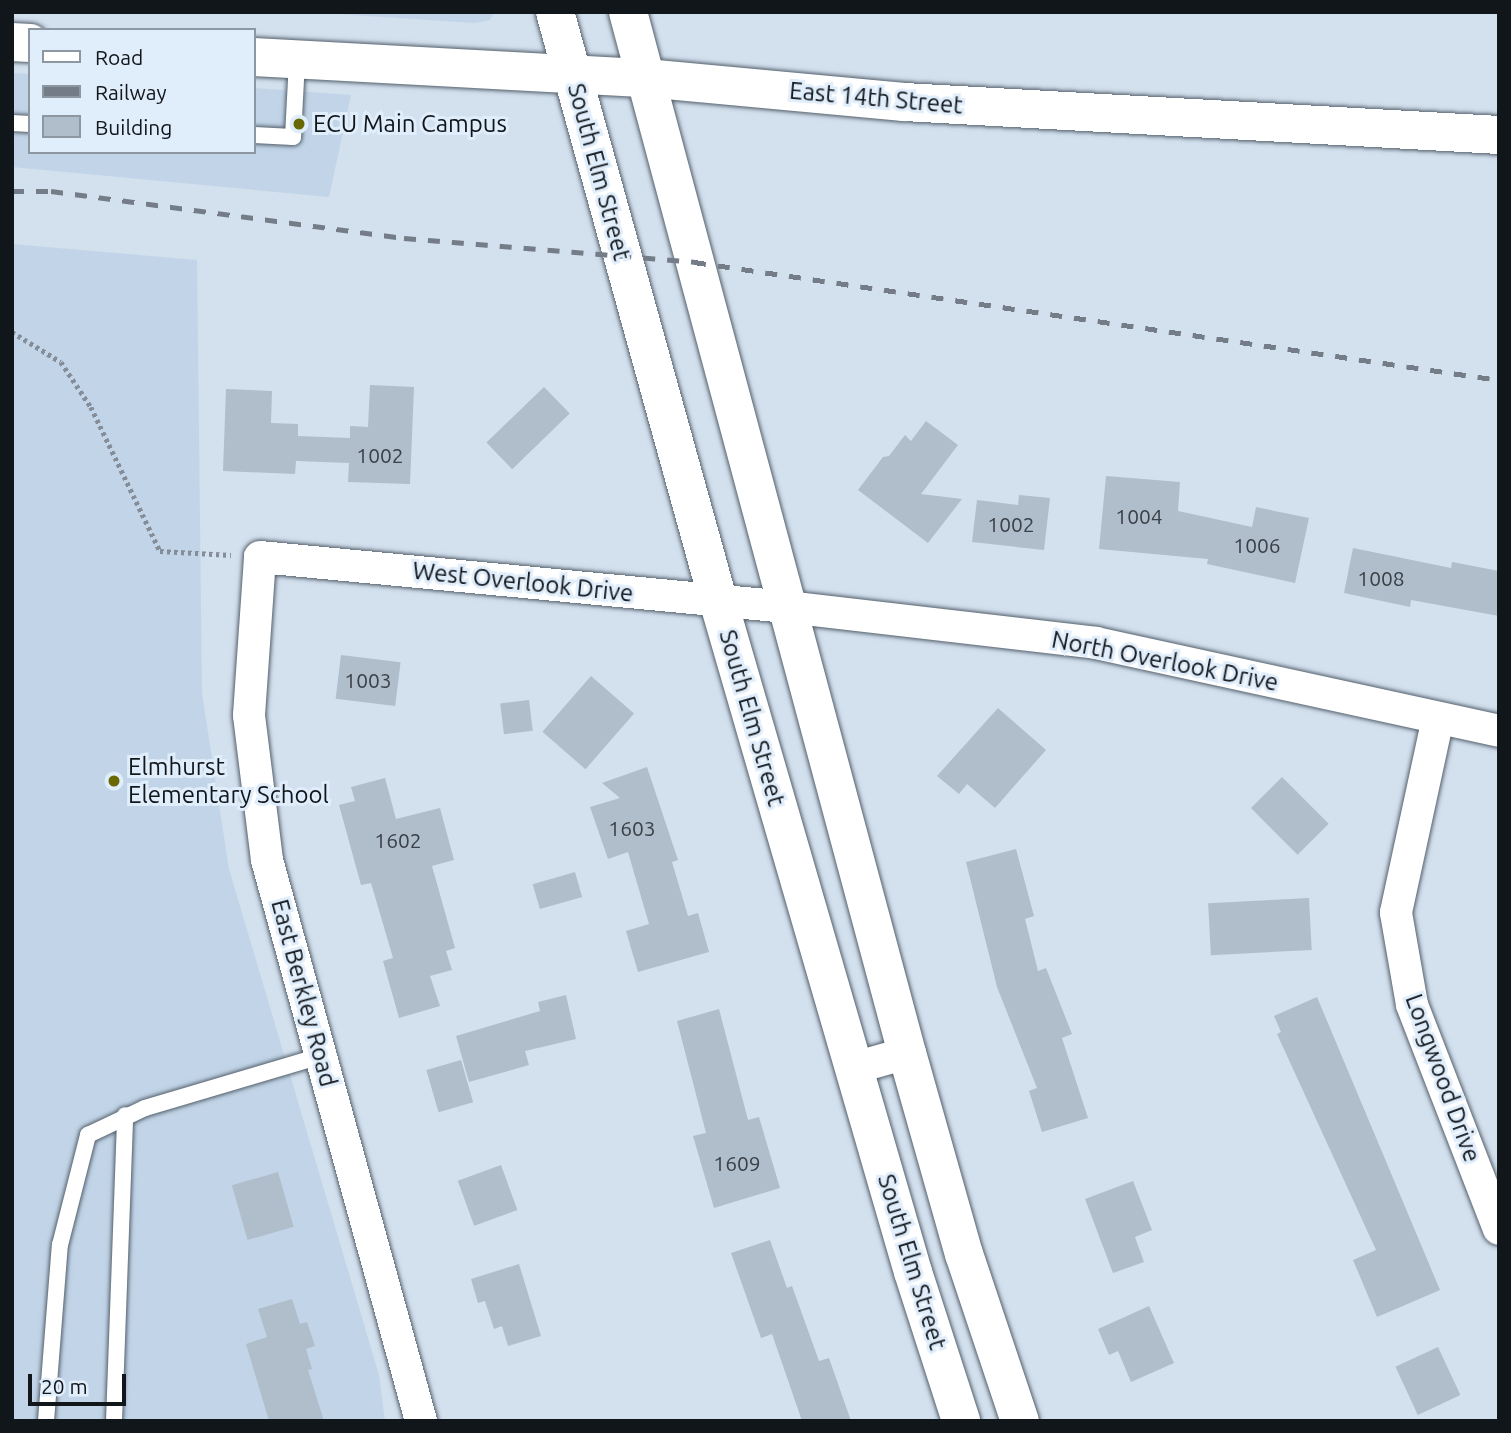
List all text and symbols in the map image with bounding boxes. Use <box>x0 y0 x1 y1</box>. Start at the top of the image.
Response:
legend <box>28 28 256 154</box>
text: Road <box>95 45 143 69</box>
street label: East 14th Street <box>788 76 964 120</box>
text: Railway <box>95 80 167 104</box>
street label: South Elm Street <box>562 80 636 264</box>
place label: ECU Main Campus <box>313 110 507 138</box>
text: Building <box>95 115 172 139</box>
marker: ECU Main Campus <box>291 116 307 132</box>
house number: 1002 <box>356 442 404 468</box>
house number: 1004 <box>1115 503 1163 529</box>
house number: 1002 <box>987 511 1035 537</box>
house number: 1006 <box>1233 532 1281 558</box>
street label: West Overlook Drive <box>411 556 635 608</box>
house number: 1008 <box>1357 565 1405 591</box>
street label: North Overlook Drive <box>1049 625 1281 697</box>
street label: South Elm Street <box>713 627 791 809</box>
house number: 1003 <box>344 667 392 693</box>
place label: Elmhurst Elementary School <box>128 753 329 809</box>
marker: Elmhurst Elementary School <box>106 773 122 789</box>
house number: 1603 <box>608 815 656 841</box>
house number: 1602 <box>374 827 422 853</box>
street label: East Berkley Road <box>265 896 343 1090</box>
street label: Longwood Drive <box>1399 990 1487 1166</box>
house number: 1609 <box>713 1150 761 1176</box>
street label: South Elm Street <box>872 1171 952 1353</box>
scale bar <box>32 1360 130 1404</box>
text: 20 m <box>41 1374 88 1398</box>

